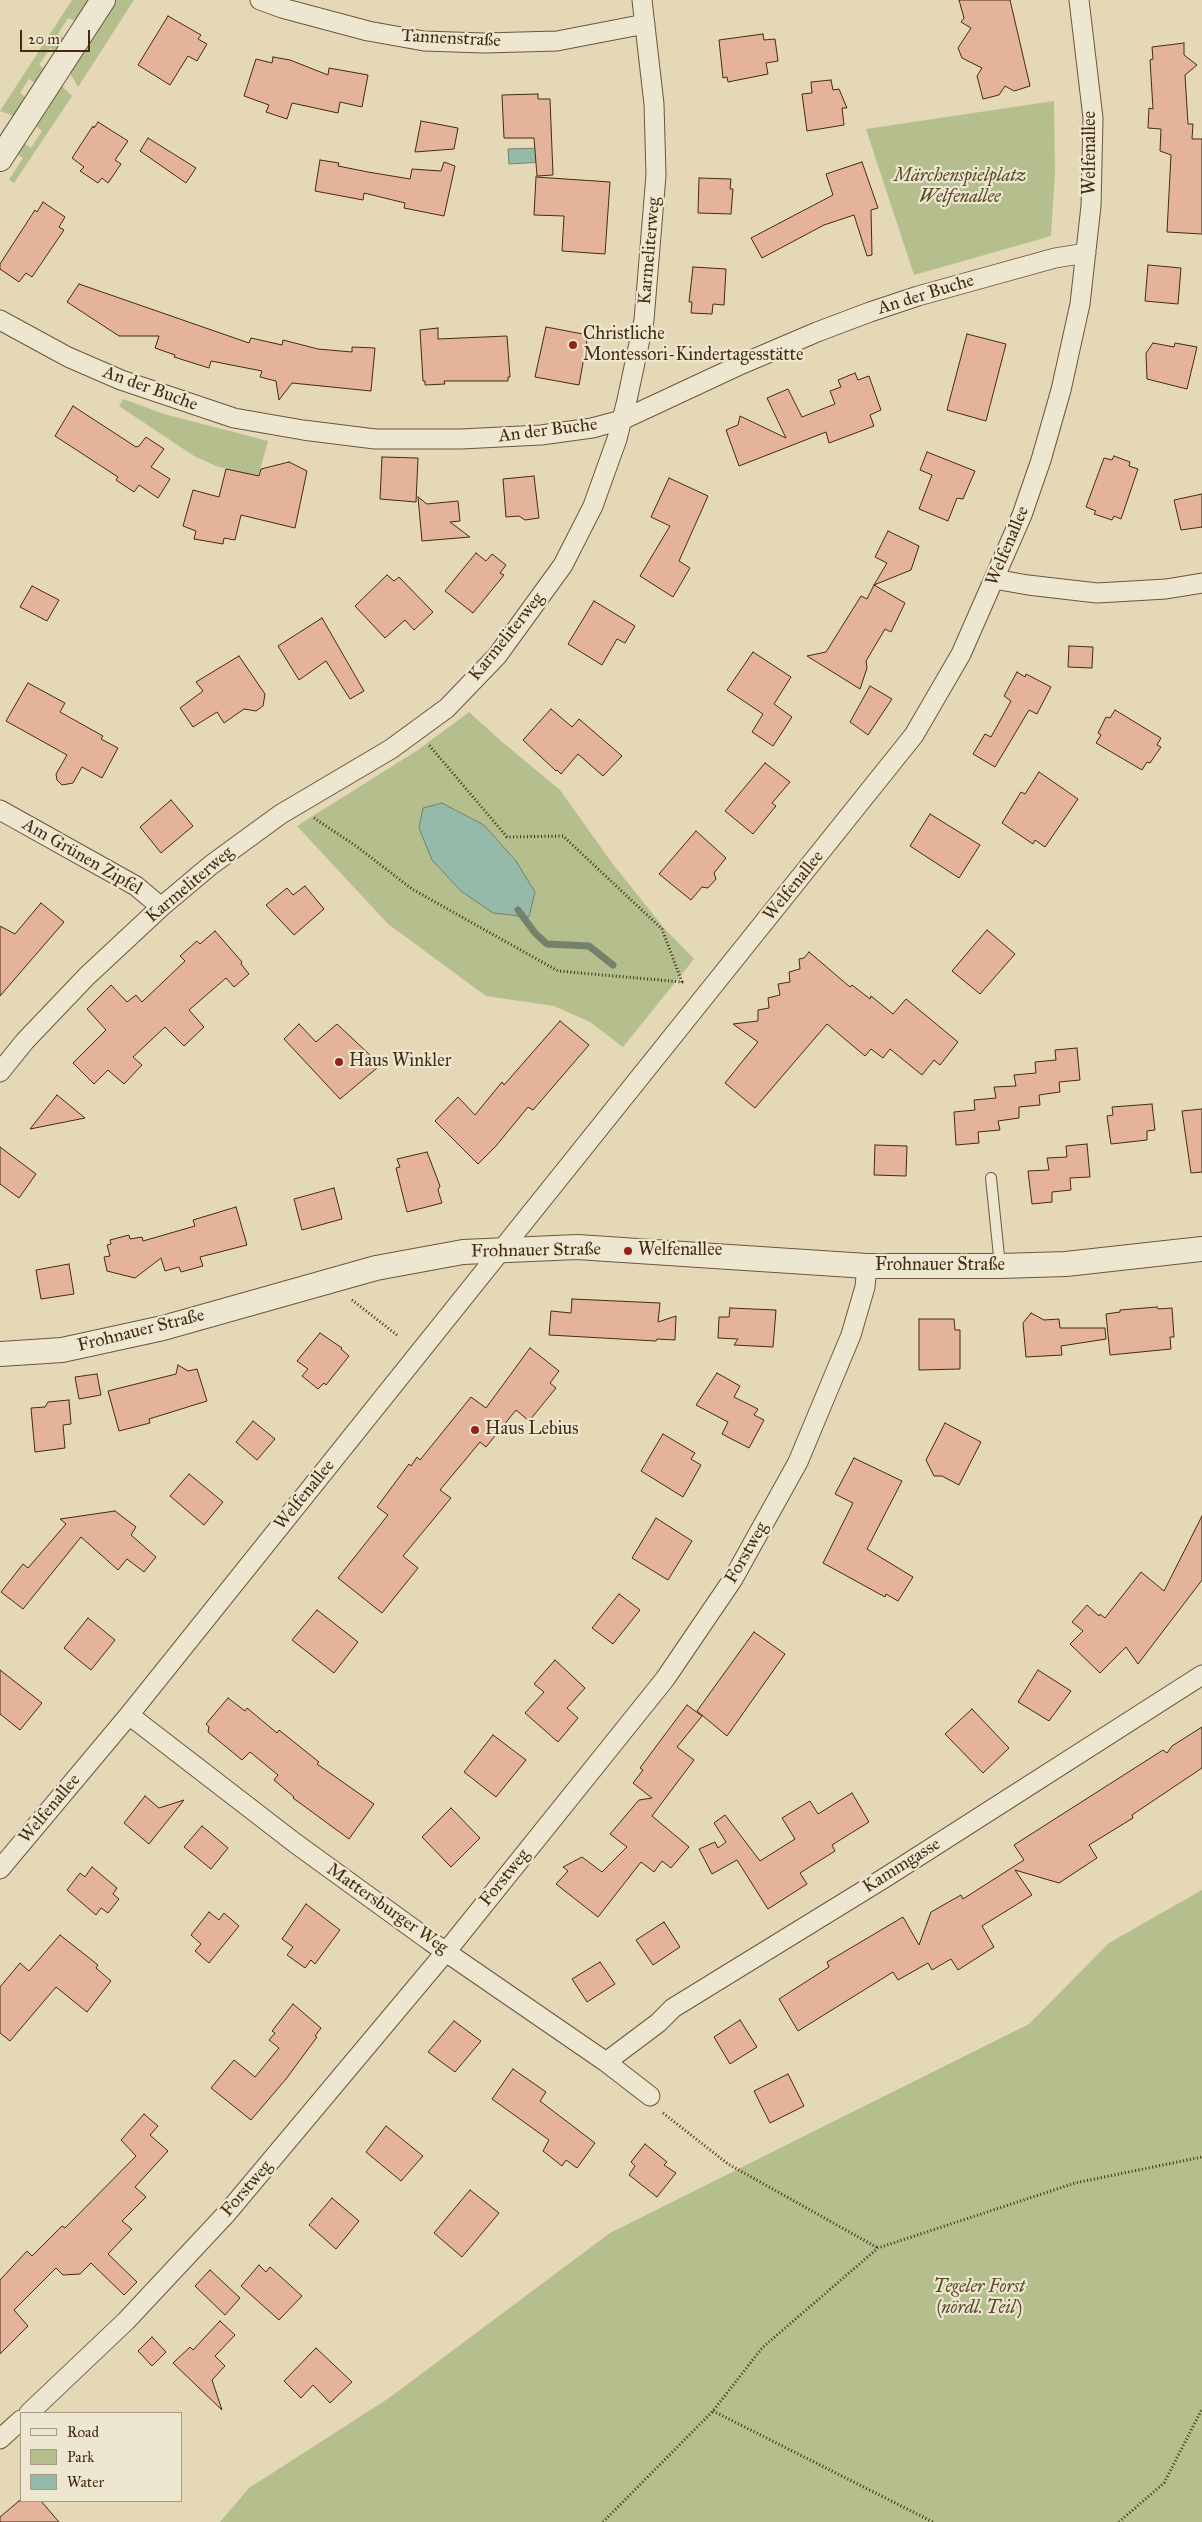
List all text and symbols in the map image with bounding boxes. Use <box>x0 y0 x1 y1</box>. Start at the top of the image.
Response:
scale bar <box>22 20 92 52</box>
street label: Tannenstraße <box>401 26 501 52</box>
text: 20 m <box>28 30 60 48</box>
street label: Welfenallee <box>1080 111 1102 195</box>
park label: Märchenspielplatz Welfenallee <box>894 166 1026 208</box>
street label: Karmeliterweg <box>635 196 665 306</box>
street label: An der Buche <box>875 270 977 320</box>
place label: Christliche Montessori-Kindertagesstätte <box>583 324 803 366</box>
marker: Christliche Montessori-Kindertagesstätte <box>567 339 579 351</box>
street label: An der Buche <box>100 362 200 416</box>
street label: An der Buche <box>497 414 599 448</box>
street label: Welfenallee <box>982 503 1034 589</box>
street label: Karmeliterweg <box>465 588 549 686</box>
street label: Am Grünen Zipfel <box>18 814 146 900</box>
street label: Karmeliterweg <box>142 842 238 928</box>
street label: Welfenallee <box>759 847 829 925</box>
place label: Haus Winkler <box>349 1051 451 1073</box>
marker: Haus Winkler <box>333 1056 345 1068</box>
street label: Frohnauer Straße <box>471 1239 601 1263</box>
place label: Welfenallee <box>638 1240 722 1262</box>
marker: Welfenallee <box>622 1245 634 1257</box>
street label: Frohnauer Straße <box>875 1255 1005 1277</box>
street label: Frohnauer Straße <box>75 1305 207 1357</box>
place label: Haus Lebius <box>485 1419 579 1441</box>
marker: Haus Lebius <box>469 1424 481 1436</box>
street label: Welfenallee <box>270 1456 340 1534</box>
street label: Forstweg <box>721 1518 773 1588</box>
street label: Welfenallee <box>15 1770 85 1848</box>
street label: Kammgasse <box>859 1834 945 1898</box>
street label: Forstweg <box>475 1845 535 1911</box>
street label: Mattersburger Weg <box>322 1859 452 1959</box>
street label: Forstweg <box>217 2156 277 2222</box>
park label: Tegeler Forst (nördl. Teil) <box>933 2277 1025 2320</box>
legend <box>20 2412 182 2502</box>
text: Road <box>67 2423 99 2441</box>
text: Park <box>67 2448 94 2466</box>
text: Water <box>67 2473 104 2491</box>

